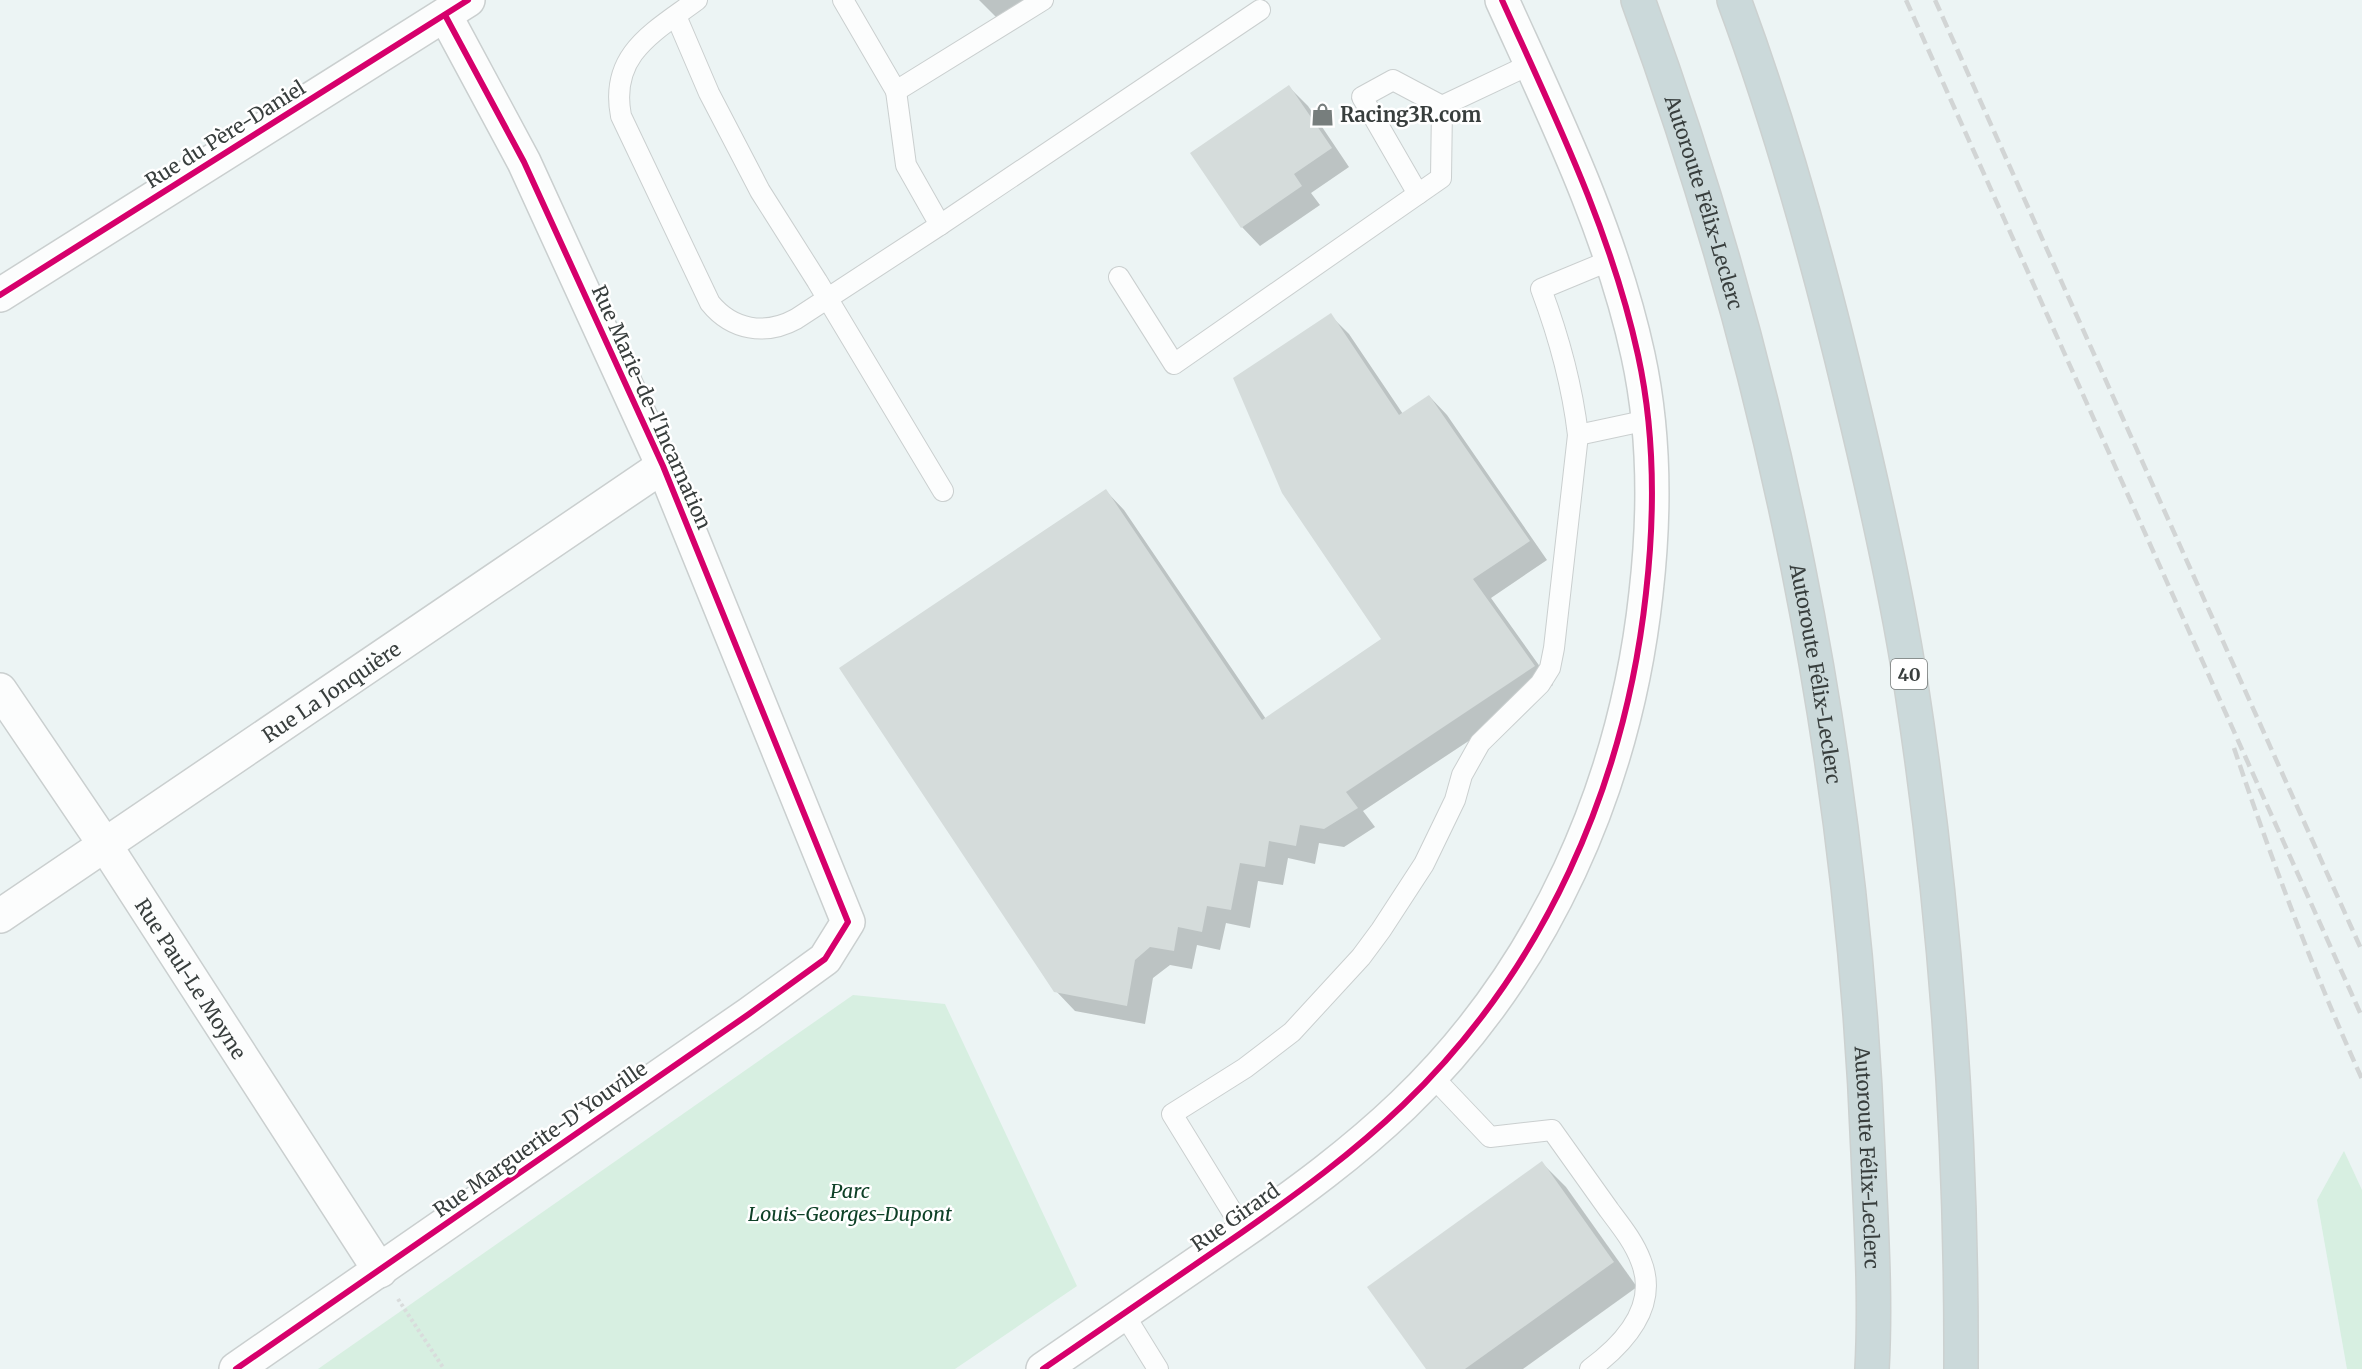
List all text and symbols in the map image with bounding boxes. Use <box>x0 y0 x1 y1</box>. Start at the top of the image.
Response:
street label: Rue du Père-Daniel <box>140 75 310 193</box>
street label: Autoroute Félix-Leclerc <box>1660 91 1749 312</box>
shop icon: Racing3R.com <box>1309 101 1335 127</box>
place label: Racing3R.com <box>1340 102 1481 127</box>
street label: Rue Marie-de-l'Incarnation <box>587 281 717 533</box>
street label: Autoroute Félix-Leclerc <box>1785 561 1847 785</box>
street label: Rue La Jonquière <box>257 636 405 747</box>
road number: 40 <box>1891 659 1927 689</box>
street label: Rue Paul-Le Moyne <box>130 893 252 1063</box>
street label: Autoroute Félix-Leclerc <box>1850 1044 1885 1269</box>
street label: Rue Marguerite-D'Youville <box>428 1056 652 1222</box>
park label: Parc Louis-Georges-Dupont <box>748 1178 952 1226</box>
street label: Rue Girard <box>1186 1178 1284 1256</box>

